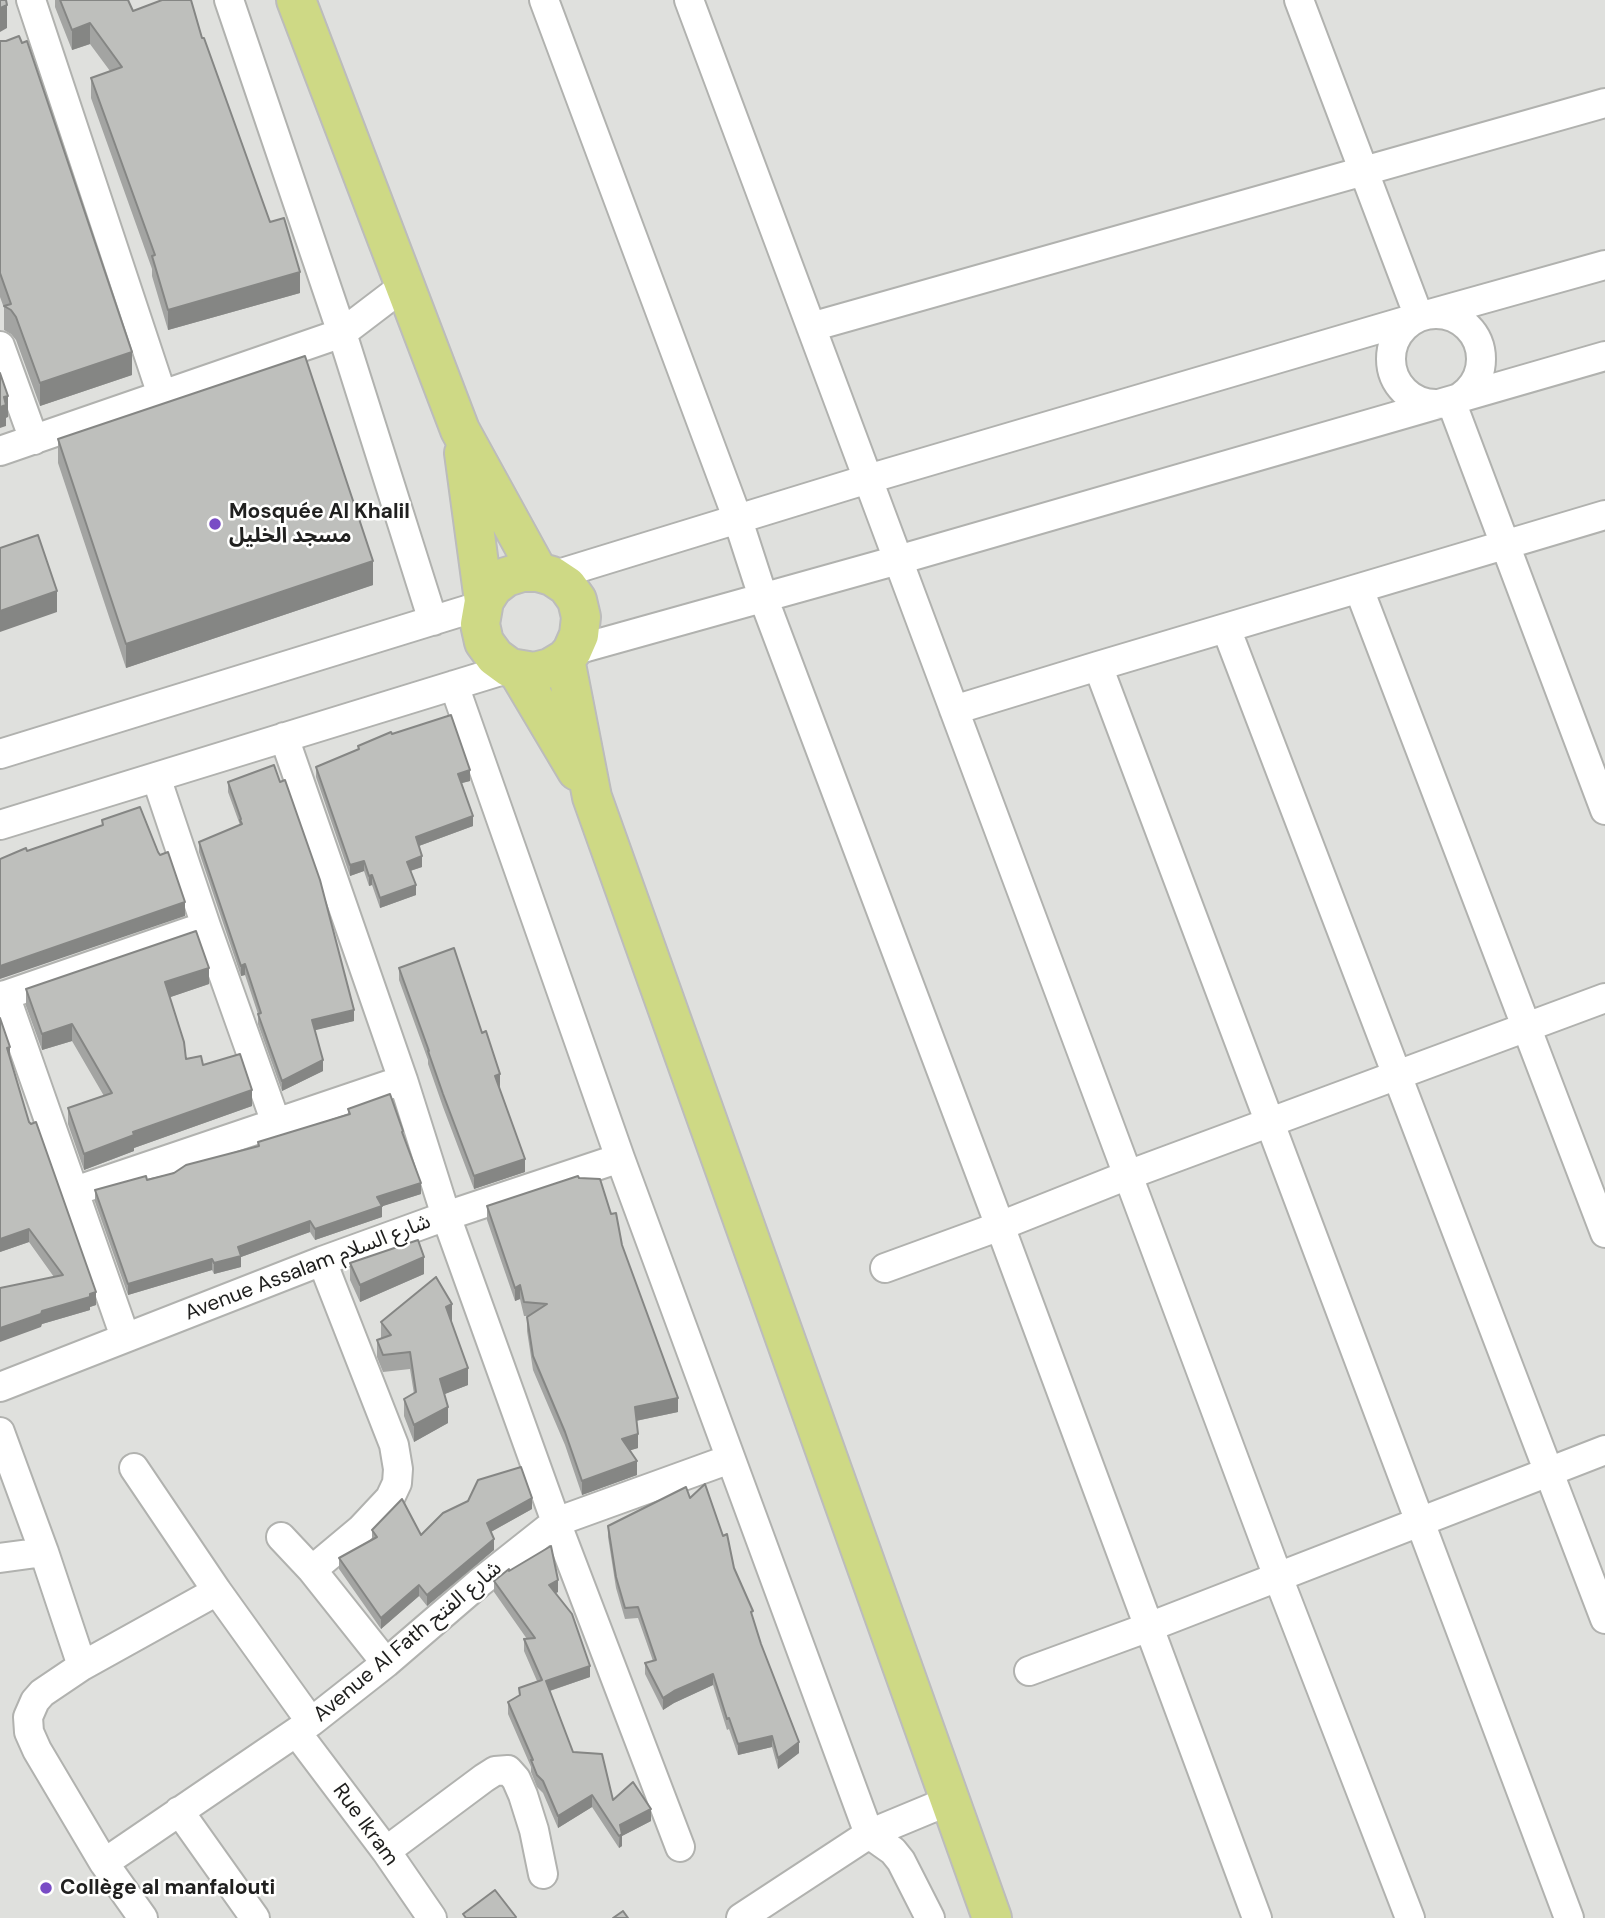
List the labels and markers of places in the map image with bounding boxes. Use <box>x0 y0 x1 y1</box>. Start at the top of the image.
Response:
place label: Mosquée Al Khalil مسجد الخليل <box>229 499 410 549</box>
marker: Mosquée Al Khalil مسجد الخليل <box>207 516 223 532</box>
place label: Collège al manfalouti <box>60 1875 275 1901</box>
marker: Collège al manfalouti <box>38 1880 54 1896</box>

